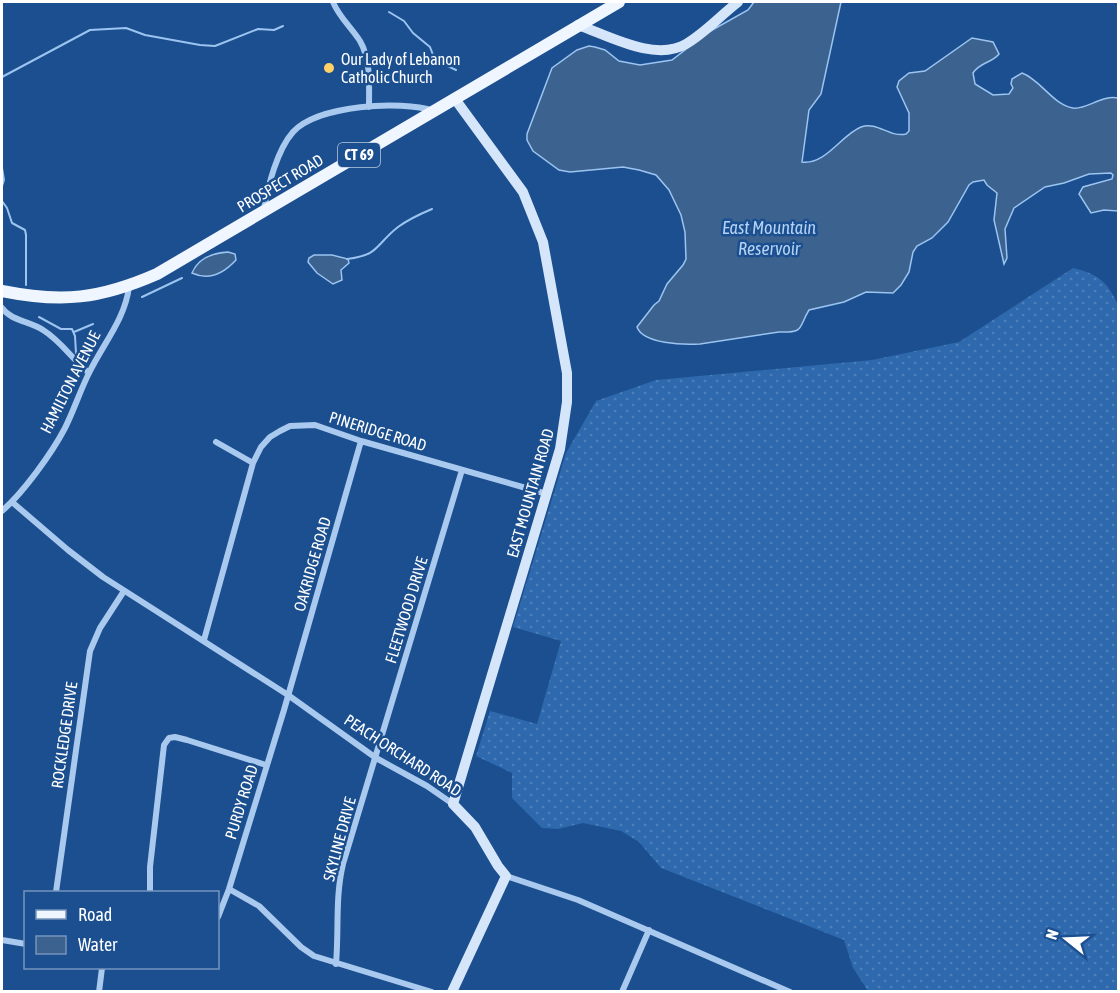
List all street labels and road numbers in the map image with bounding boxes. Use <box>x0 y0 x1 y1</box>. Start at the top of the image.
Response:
road number: CT 69 <box>338 143 380 167</box>
street label: PROSPECT ROAD <box>234 150 326 216</box>
street label: HAMILTON AVENUE <box>37 328 104 436</box>
street label: PINERIDGE ROAD <box>327 408 429 454</box>
street label: EAST MOUNTAIN ROAD <box>503 426 557 560</box>
street label: OAKRIDGE ROAD <box>290 515 334 613</box>
street label: FLEETWOOD DRIVE <box>381 554 431 665</box>
street label: ROCKLEDGE DRIVE <box>48 680 80 789</box>
street label: PEACH ORCHARD ROAD <box>341 710 465 800</box>
street label: PURDY ROAD <box>221 762 261 841</box>
street label: SKYLINE DRIVE <box>319 795 359 883</box>

